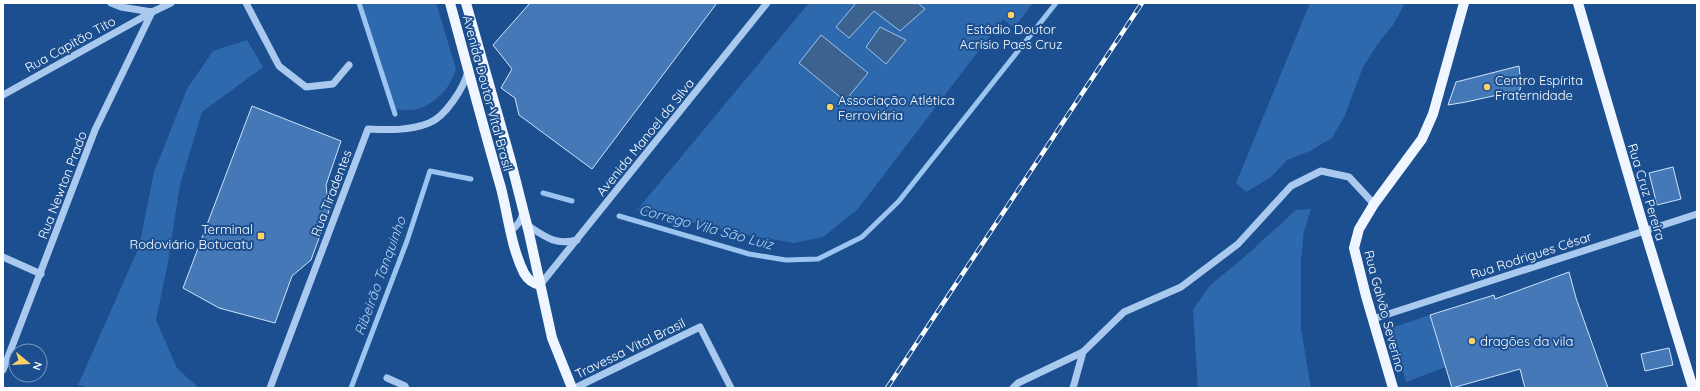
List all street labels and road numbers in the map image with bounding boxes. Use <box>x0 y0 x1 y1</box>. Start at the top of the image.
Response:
street label: Rua Capitão Tito <box>22 12 118 75</box>
street label: Avenida Doutor Vital Brasil <box>459 13 517 173</box>
street label: Avenida Manoel da Silva <box>593 75 697 199</box>
street label: Rua Newton Prado <box>34 129 90 241</box>
street label: Rua Cruz Pereira <box>1625 142 1669 242</box>
street label: Rua Tiradentes <box>307 148 355 238</box>
street label: Rua Rodrigues César <box>1468 228 1594 282</box>
street label: Rua Galvão Severino <box>1361 248 1409 374</box>
street label: Travessa Vital Brasil <box>572 314 688 382</box>

